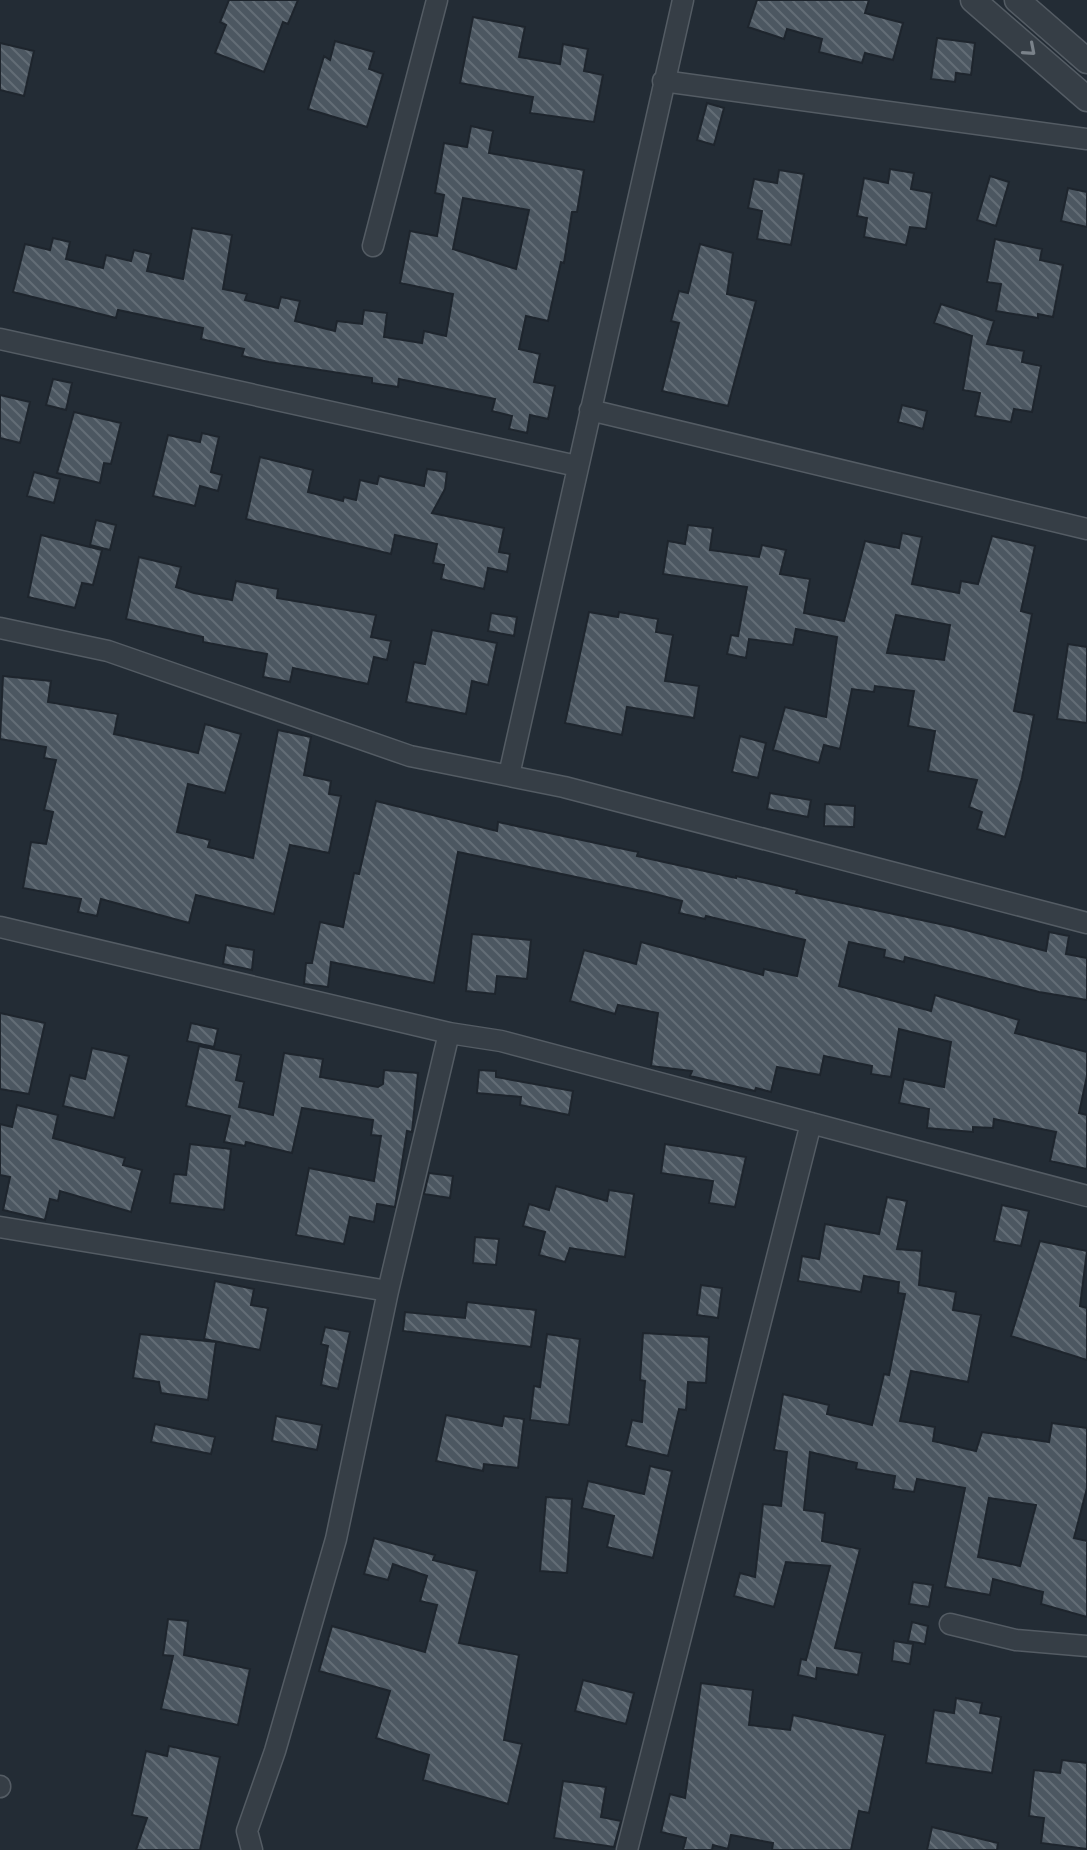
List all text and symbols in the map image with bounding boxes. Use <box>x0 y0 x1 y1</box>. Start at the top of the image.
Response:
one-way arrow <box>1021 40 1036 54</box>

